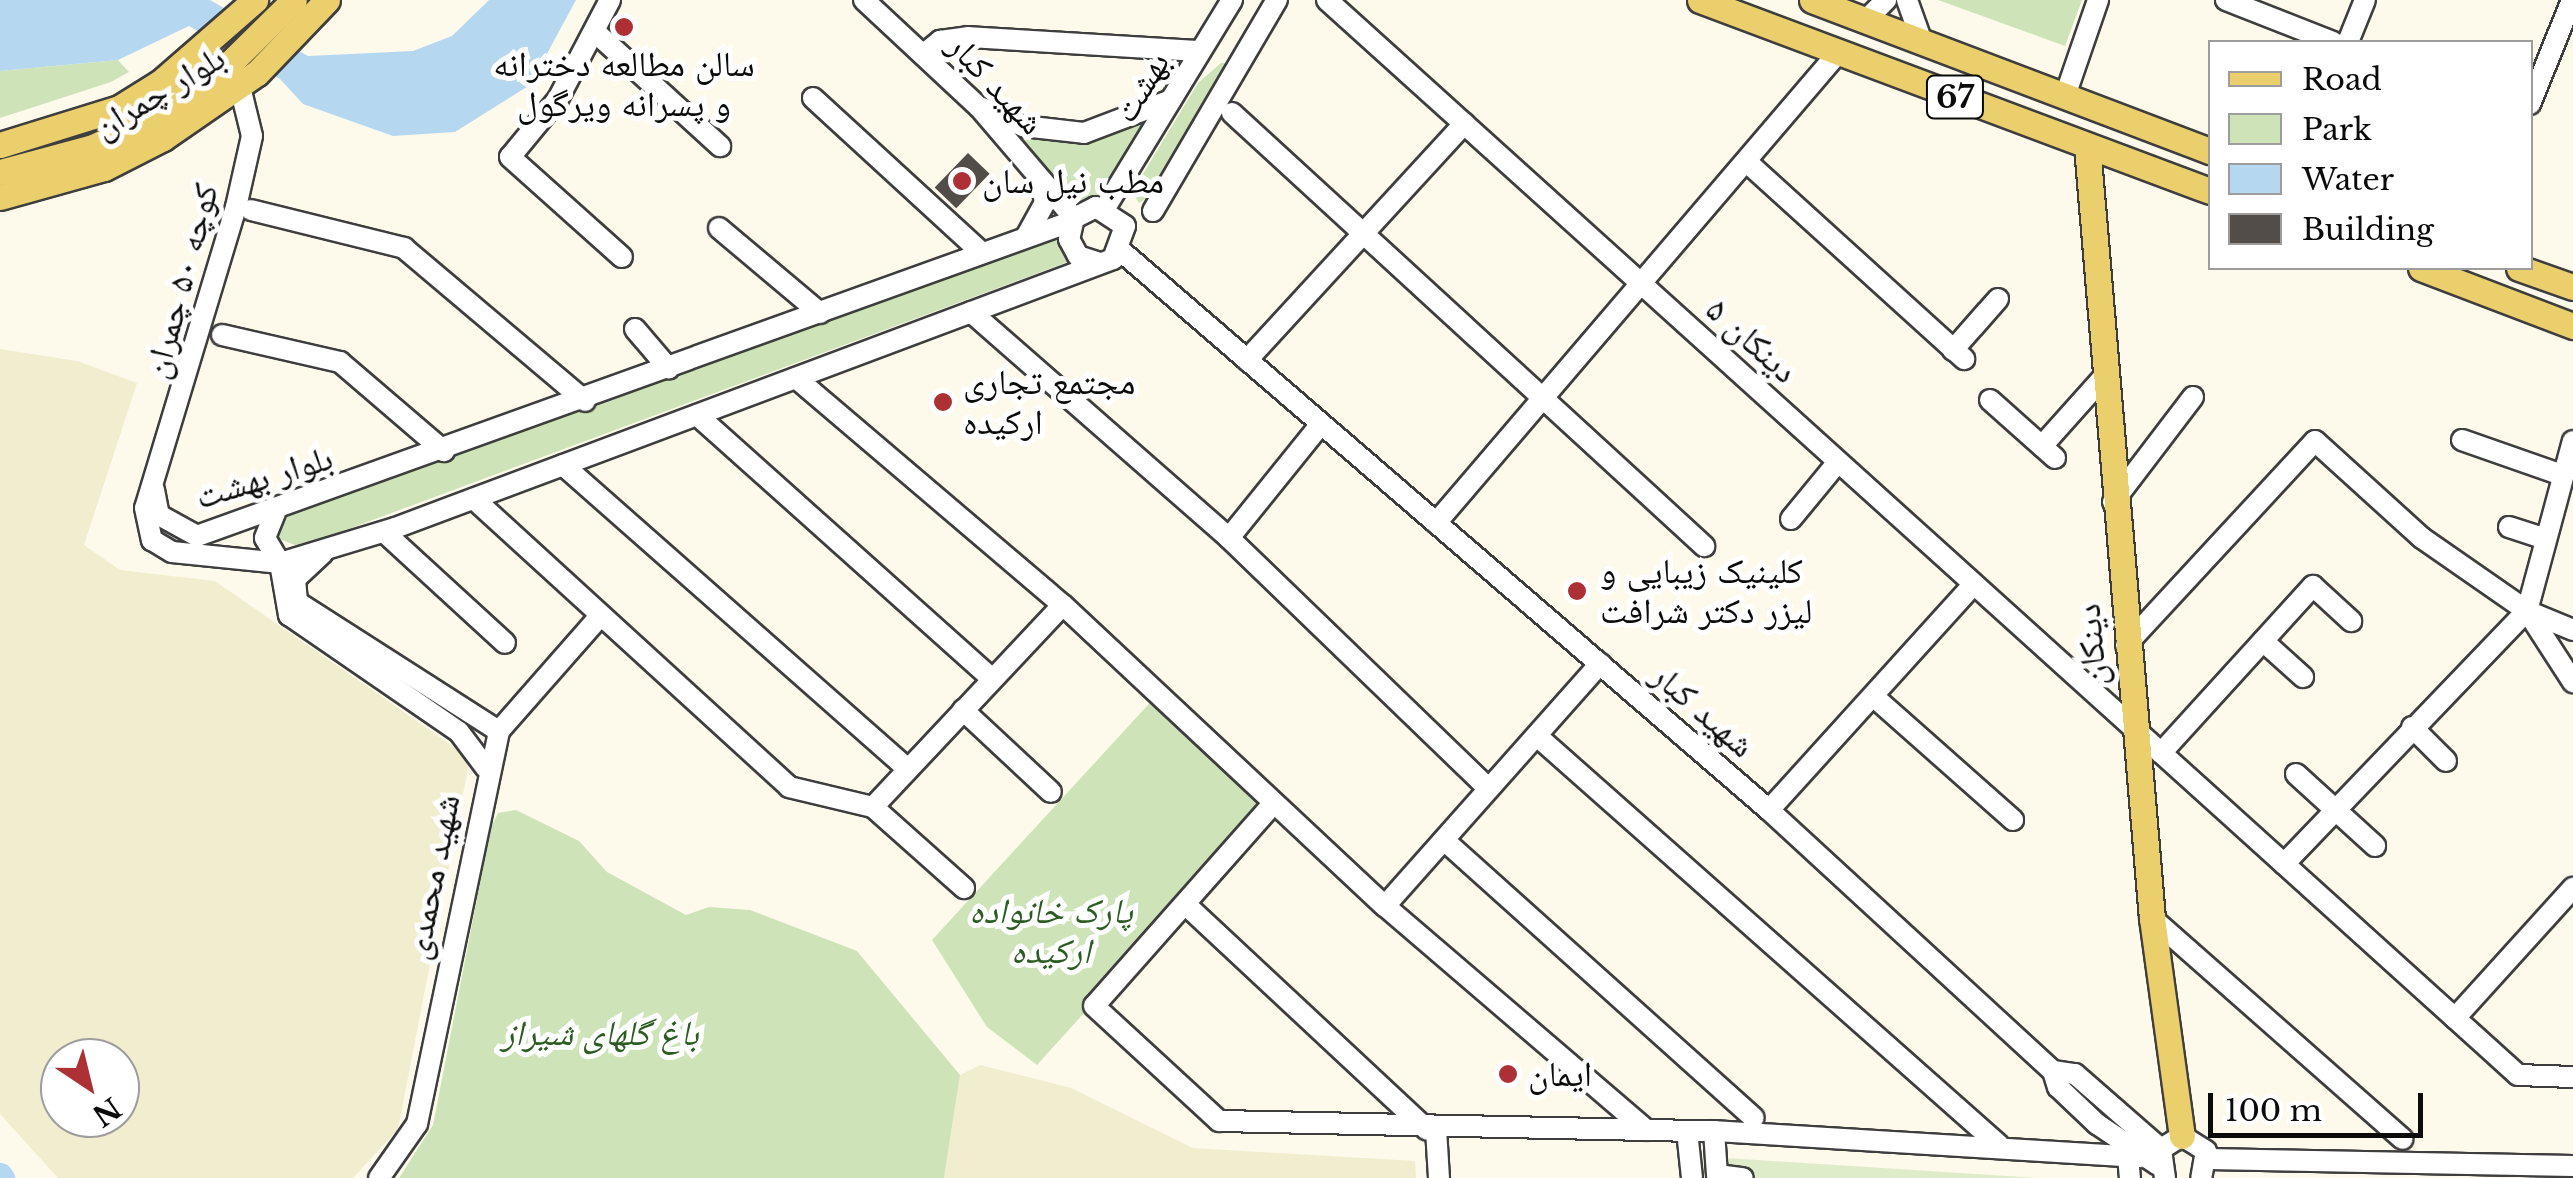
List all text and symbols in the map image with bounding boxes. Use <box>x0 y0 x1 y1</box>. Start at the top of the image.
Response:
marker: سالن مطالعه دخترانه و پسرانه ویرگول <box>613 16 635 38</box>
street label: شهید کبار <box>939 25 1053 143</box>
street label: بلوار چمران <box>86 36 232 148</box>
legend <box>2208 40 2533 270</box>
place label: سالن مطالعه دخترانه و پسرانه ویرگول <box>493 43 755 125</box>
street label: بهشت <box>1104 44 1178 130</box>
text: Road <box>2302 61 2382 98</box>
road number: 67 <box>1925 70 1985 124</box>
text: Park <box>2302 111 2372 148</box>
place label: مطب نیل سان <box>982 160 1164 202</box>
text: Water <box>2302 161 2394 198</box>
marker: مطب نیل سان <box>951 170 973 192</box>
street label: کوچه ۵۰ چمران <box>135 179 227 383</box>
text: Building <box>2302 211 2434 248</box>
street label: ۵ دینکان <box>1698 288 1806 392</box>
place label: مجتمع تجاری ارکیده <box>963 361 1135 443</box>
marker: مجتمع تجاری ارکیده <box>932 391 954 413</box>
street label: بلوار بهشت <box>190 436 338 518</box>
place label: کلینیک زیبایی و لیزر دکتر شرافت <box>1600 550 1812 632</box>
marker: کلینیک زیبایی و لیزر دکتر شرافت <box>1564 578 1590 604</box>
street label: دینکان <box>2067 602 2115 688</box>
street label: شهید کبار <box>1643 654 1763 766</box>
street label: شهید محمدی <box>395 791 469 963</box>
park label: پارک خانواده ارکیده <box>969 890 1133 972</box>
park label: باغ گلهای شیراز <box>501 1012 699 1054</box>
north arrow <box>40 1038 140 1138</box>
place label: ایمان <box>1528 1053 1592 1095</box>
marker: ایمان <box>1497 1063 1519 1085</box>
scale bar <box>2213 1073 2428 1135</box>
text: N <box>86 1089 127 1133</box>
text: 100 m <box>2225 1092 2322 1129</box>

